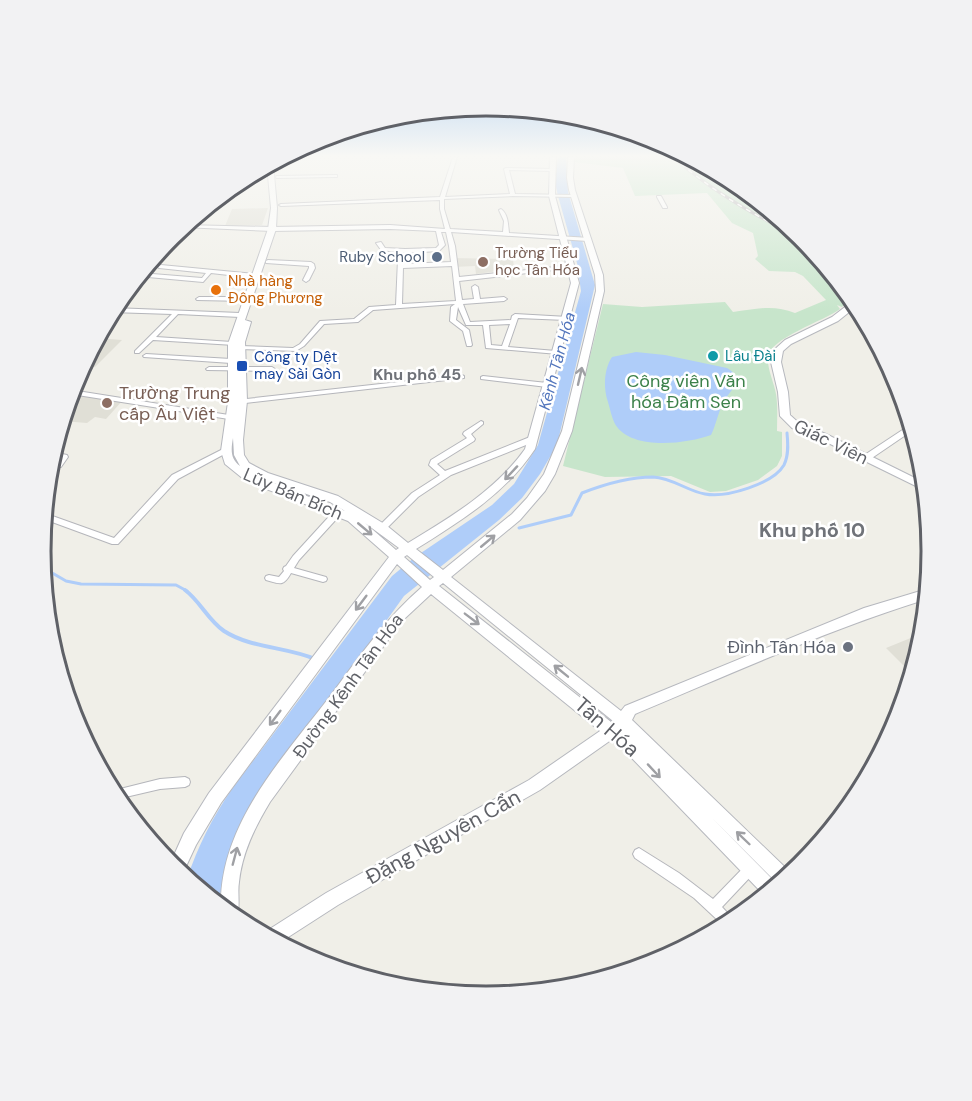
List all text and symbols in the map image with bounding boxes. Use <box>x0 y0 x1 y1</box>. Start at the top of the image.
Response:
place label: Trường Tiểu học Tân Hóa <box>495 243 580 280</box>
place label: Ruby School <box>339 247 425 267</box>
marker: Ruby School <box>430 250 444 264</box>
marker: Trường Tiểu học Tân Hóa <box>476 255 490 269</box>
place label: Nhà hàng Đông Phương <box>228 271 323 308</box>
marker: Nhà hàng Đông Phương <box>209 283 223 297</box>
water label: Kênh Tân Hóa <box>534 309 580 412</box>
place label: Lâu Đài <box>725 346 776 366</box>
place label: Công ty Dệt may Sài Gòn <box>254 347 341 384</box>
marker: Lâu Đài <box>706 349 720 363</box>
marker: Công ty Dệt may Sài Gòn <box>235 359 249 373</box>
district label: Khu phố 45 <box>373 364 461 385</box>
one-way arrow <box>575 366 587 385</box>
park label: Công viên Văn hóa Đầm Sen <box>626 369 746 414</box>
place label: Trường Trung cấp Âu Việt <box>119 381 230 426</box>
marker: Trường Trung cấp Âu Việt <box>100 396 114 410</box>
street label: Giác Viên <box>790 414 872 470</box>
street label: Lũy Bán Bích <box>240 462 346 526</box>
one-way arrow <box>504 465 518 480</box>
district label: Khu phố 10 <box>759 517 865 543</box>
one-way arrow <box>357 522 372 536</box>
one-way arrow <box>480 534 496 547</box>
one-way arrow <box>354 594 367 610</box>
street label: Đường Kênh Tân Hóa <box>287 609 409 763</box>
one-way arrow <box>464 613 480 625</box>
place label: Đình Tân Hóa <box>727 635 836 659</box>
marker: Đình Tân Hóa <box>841 640 855 654</box>
one-way arrow <box>554 665 570 678</box>
street label: Tân Hóa <box>569 691 645 763</box>
one-way arrow <box>269 709 281 725</box>
one-way arrow <box>647 763 662 778</box>
street label: Đặng Nguyên Cẩn <box>360 783 526 891</box>
one-way arrow <box>735 831 750 845</box>
one-way arrow <box>230 847 241 866</box>

